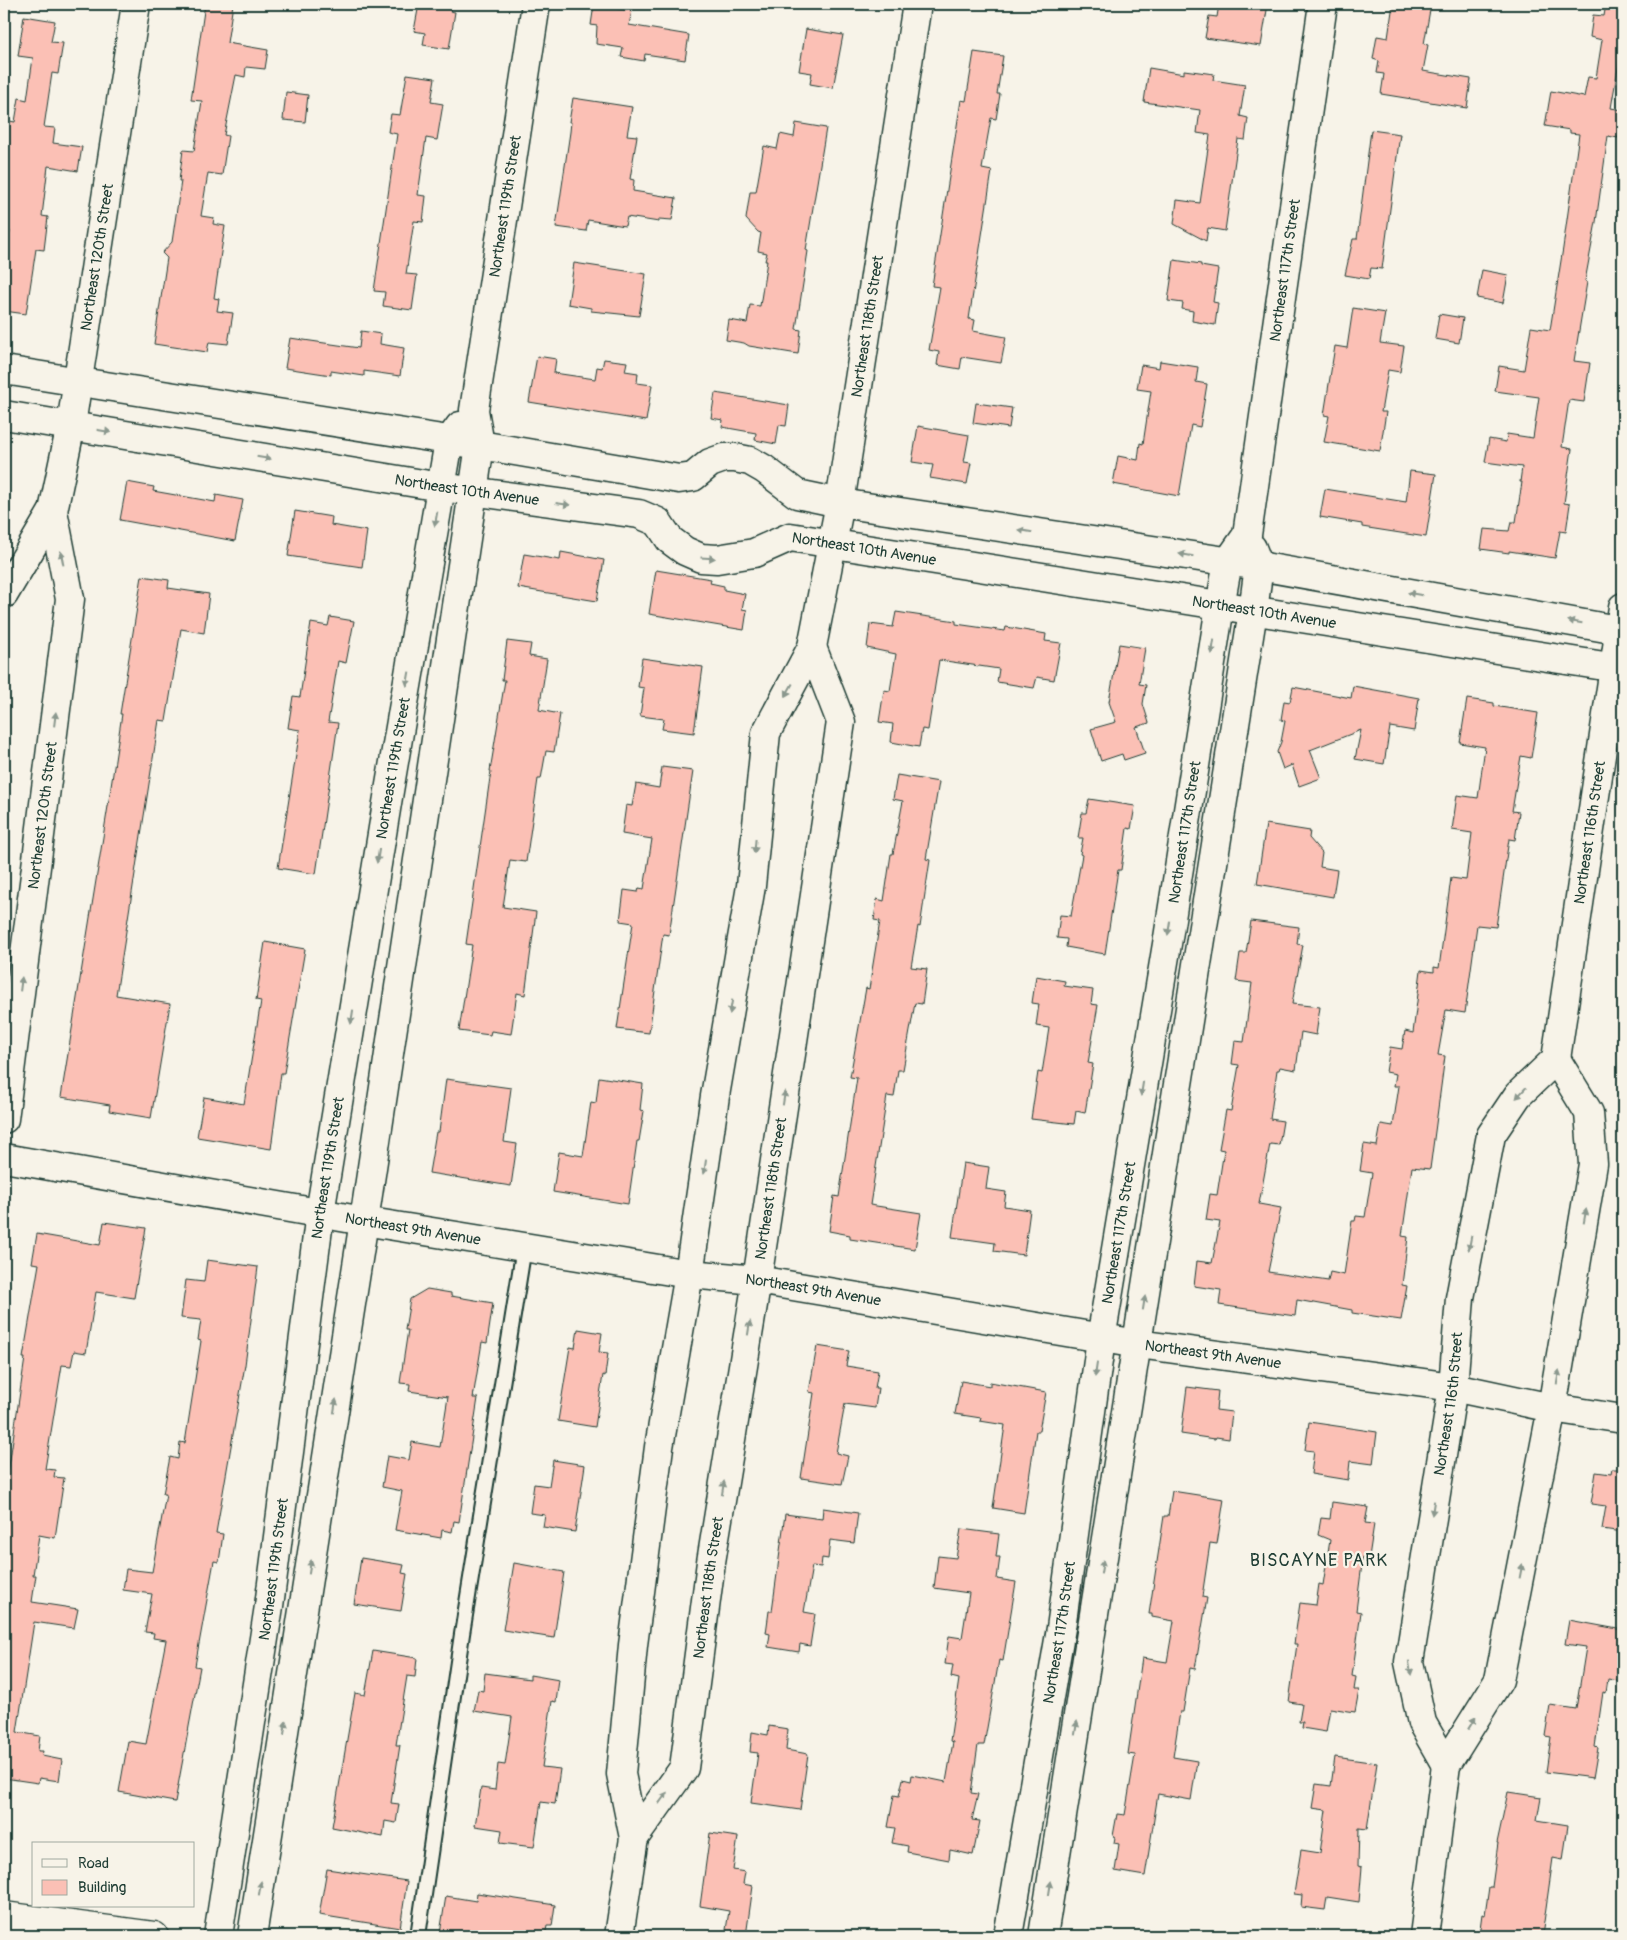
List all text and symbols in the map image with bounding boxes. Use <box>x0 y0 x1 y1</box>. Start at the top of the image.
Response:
street label: Northeast 119th Street <box>485 133 525 279</box>
street label: Northeast 120th Street <box>76 181 118 332</box>
street label: Northeast 117th Street <box>1265 197 1305 343</box>
street label: Northeast 118th Street <box>847 253 888 399</box>
one-way arrow <box>96 427 112 435</box>
one-way arrow <box>256 454 272 462</box>
street label: Northeast 10th Avenue <box>393 470 541 510</box>
one-way arrow <box>555 500 571 508</box>
one-way arrow <box>431 511 439 527</box>
one-way arrow <box>1017 527 1033 535</box>
street label: Northeast 10th Avenue <box>791 528 938 570</box>
one-way arrow <box>58 550 66 565</box>
one-way arrow <box>1178 551 1194 559</box>
one-way arrow <box>701 554 717 562</box>
one-way arrow <box>1407 589 1423 597</box>
street label: Northeast 10th Avenue <box>1191 591 1338 633</box>
one-way arrow <box>1567 618 1583 626</box>
one-way arrow <box>1209 639 1217 655</box>
one-way arrow <box>404 671 412 687</box>
one-way arrow <box>785 683 793 697</box>
street label: Northeast 119th Street <box>372 695 415 841</box>
one-way arrow <box>51 710 59 726</box>
street label: Northeast 120th Street <box>24 740 61 890</box>
street label: Northeast 117th Street <box>1164 759 1205 905</box>
street label: Northeast 116th Street <box>1570 759 1610 905</box>
one-way arrow <box>751 838 759 854</box>
one-way arrow <box>374 849 382 865</box>
one-way arrow <box>1165 921 1173 937</box>
one-way arrow <box>17 976 25 992</box>
one-way arrow <box>726 999 734 1015</box>
one-way arrow <box>348 1009 356 1025</box>
one-way arrow <box>1138 1081 1146 1097</box>
one-way arrow <box>1515 1086 1527 1098</box>
one-way arrow <box>781 1090 789 1106</box>
street label: Northeast 119th Street <box>307 1094 349 1240</box>
street label: Northeast 118th Street <box>751 1115 791 1261</box>
one-way arrow <box>701 1159 709 1175</box>
street label: Northeast 117th Street <box>1098 1159 1140 1305</box>
street label: Northeast 9th Avenue <box>344 1208 483 1249</box>
one-way arrow <box>1581 1208 1589 1224</box>
one-way arrow <box>1466 1236 1474 1252</box>
street label: Northeast 9th Avenue <box>745 1270 883 1310</box>
one-way arrow <box>1140 1295 1148 1311</box>
one-way arrow <box>746 1319 754 1335</box>
street label: Northeast 116th Street <box>1429 1330 1467 1477</box>
street label: Northeast 9th Avenue <box>1144 1336 1283 1373</box>
one-way arrow <box>1092 1362 1100 1378</box>
one-way arrow <box>1554 1368 1562 1384</box>
one-way arrow <box>332 1398 340 1414</box>
one-way arrow <box>720 1480 728 1496</box>
street label: Northeast 119th Street <box>254 1496 293 1642</box>
one-way arrow <box>1429 1500 1437 1516</box>
street label: Northeast 118th Street <box>689 1514 728 1660</box>
district label: BISCAYNE PARK <box>1250 1549 1388 1572</box>
one-way arrow <box>306 1559 314 1575</box>
street label: Northeast 117th Street <box>1039 1559 1080 1705</box>
one-way arrow <box>1098 1559 1106 1575</box>
one-way arrow <box>1517 1562 1525 1578</box>
one-way arrow <box>1407 1661 1415 1677</box>
one-way arrow <box>1468 1717 1477 1730</box>
one-way arrow <box>281 1719 289 1735</box>
one-way arrow <box>1072 1719 1080 1735</box>
one-way arrow <box>658 1791 668 1805</box>
legend <box>32 1842 195 1908</box>
text: Road <box>78 1854 109 1873</box>
text: Building <box>78 1878 126 1897</box>
one-way arrow <box>256 1880 264 1896</box>
one-way arrow <box>1047 1880 1055 1896</box>

